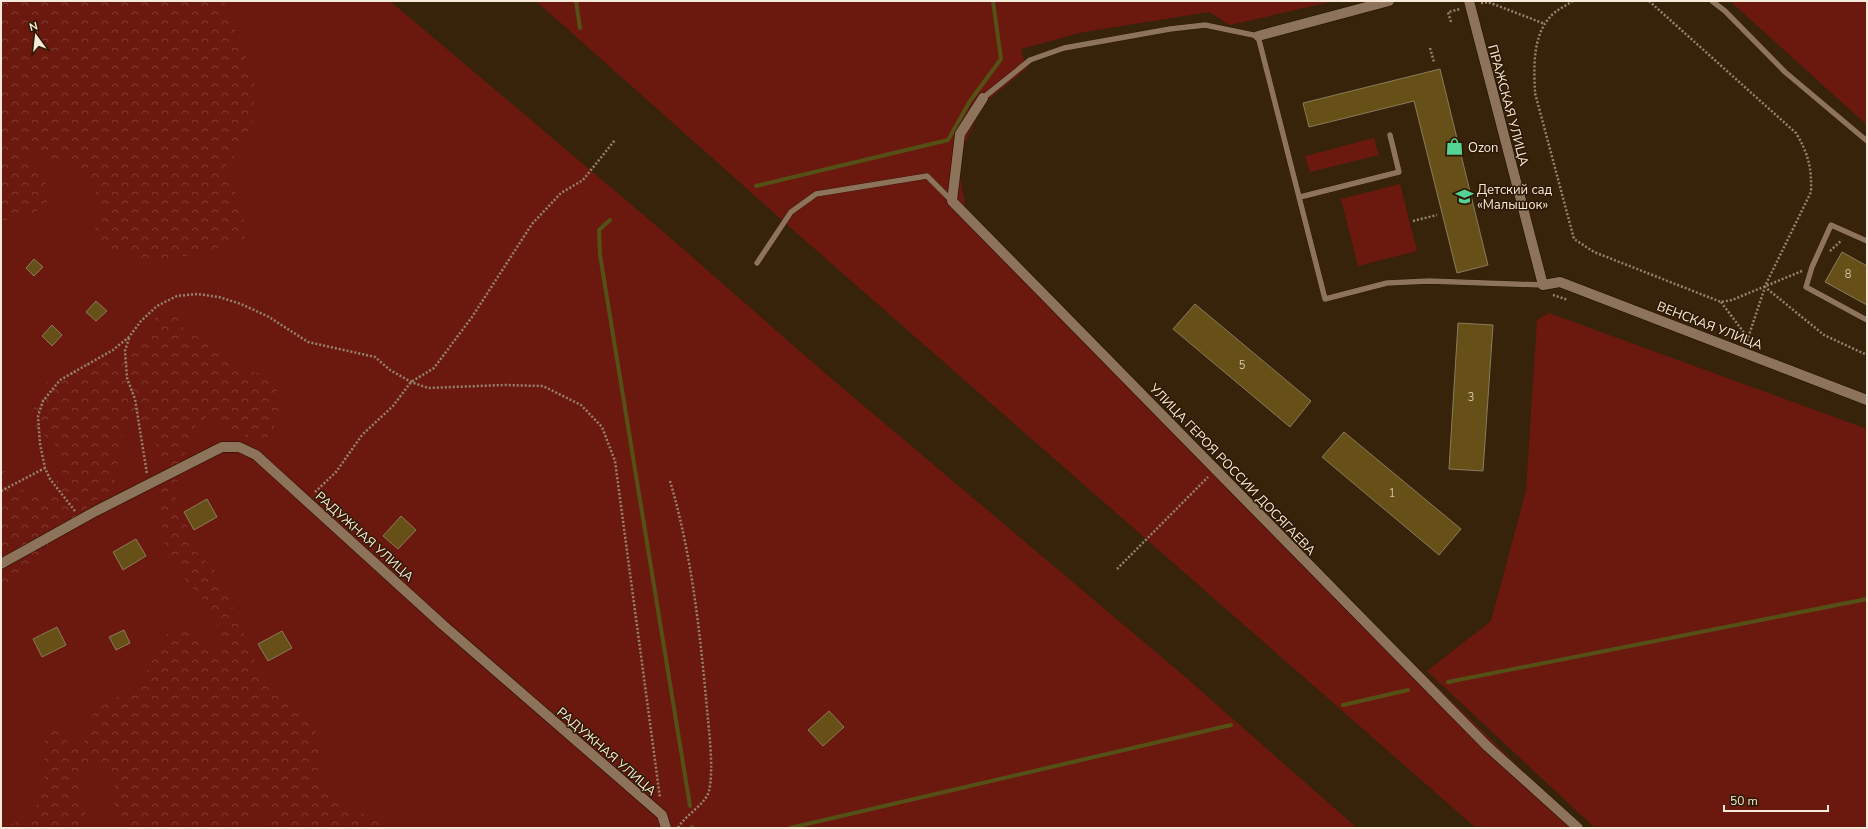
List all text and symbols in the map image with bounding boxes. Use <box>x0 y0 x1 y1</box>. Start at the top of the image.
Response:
north arrow <box>16 16 56 56</box>
text: N <box>28 19 39 35</box>
street label: ПРАЖСКАЯ УЛИЦА <box>1483 43 1533 168</box>
shop icon: Ozon <box>1445 137 1465 157</box>
place label: Ozon <box>1468 139 1498 157</box>
place label: Детский сад «Малышок» <box>1477 181 1553 214</box>
school or university icon: Детский сад «Малышок» <box>1454 186 1474 206</box>
house number: 8 <box>1845 267 1852 282</box>
street label: ВЕНСКАЯ УЛИЦА <box>1654 297 1766 355</box>
house number: 5 <box>1239 358 1246 373</box>
street label: УЛИЦА ГЕРОЯ РОССИИ ДОСЯГАЕВА <box>1145 379 1320 560</box>
house number: 3 <box>1468 390 1474 405</box>
house number: 1 <box>1389 486 1395 501</box>
street label: РАДУЖНАЯ УЛИЦА <box>311 488 418 586</box>
street label: РАДУЖНАЯ УЛИЦА <box>553 703 660 800</box>
scale bar <box>1724 787 1828 813</box>
text: 50 m <box>1730 793 1758 809</box>

